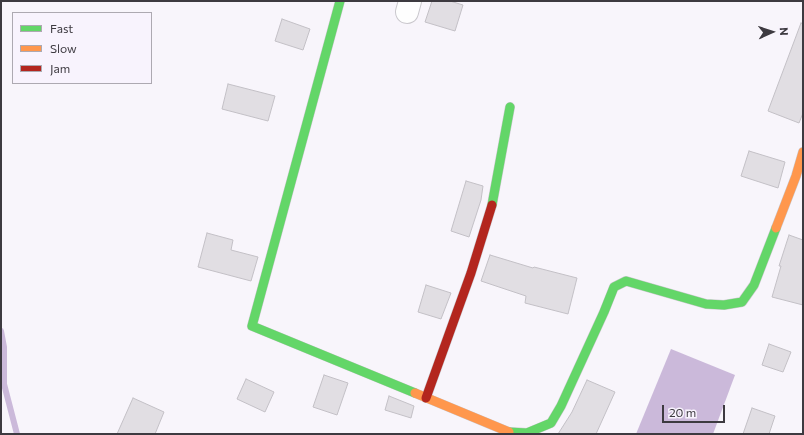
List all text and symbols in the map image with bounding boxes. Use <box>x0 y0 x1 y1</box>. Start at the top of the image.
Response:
legend <box>12 12 152 84</box>
north arrow <box>752 12 792 52</box>
text: Fast <box>50 21 73 35</box>
text: N <box>778 27 791 36</box>
text: Slow <box>50 41 77 55</box>
text: Jam <box>50 61 70 75</box>
scale bar <box>664 397 727 423</box>
text: 20 m <box>669 405 696 419</box>

